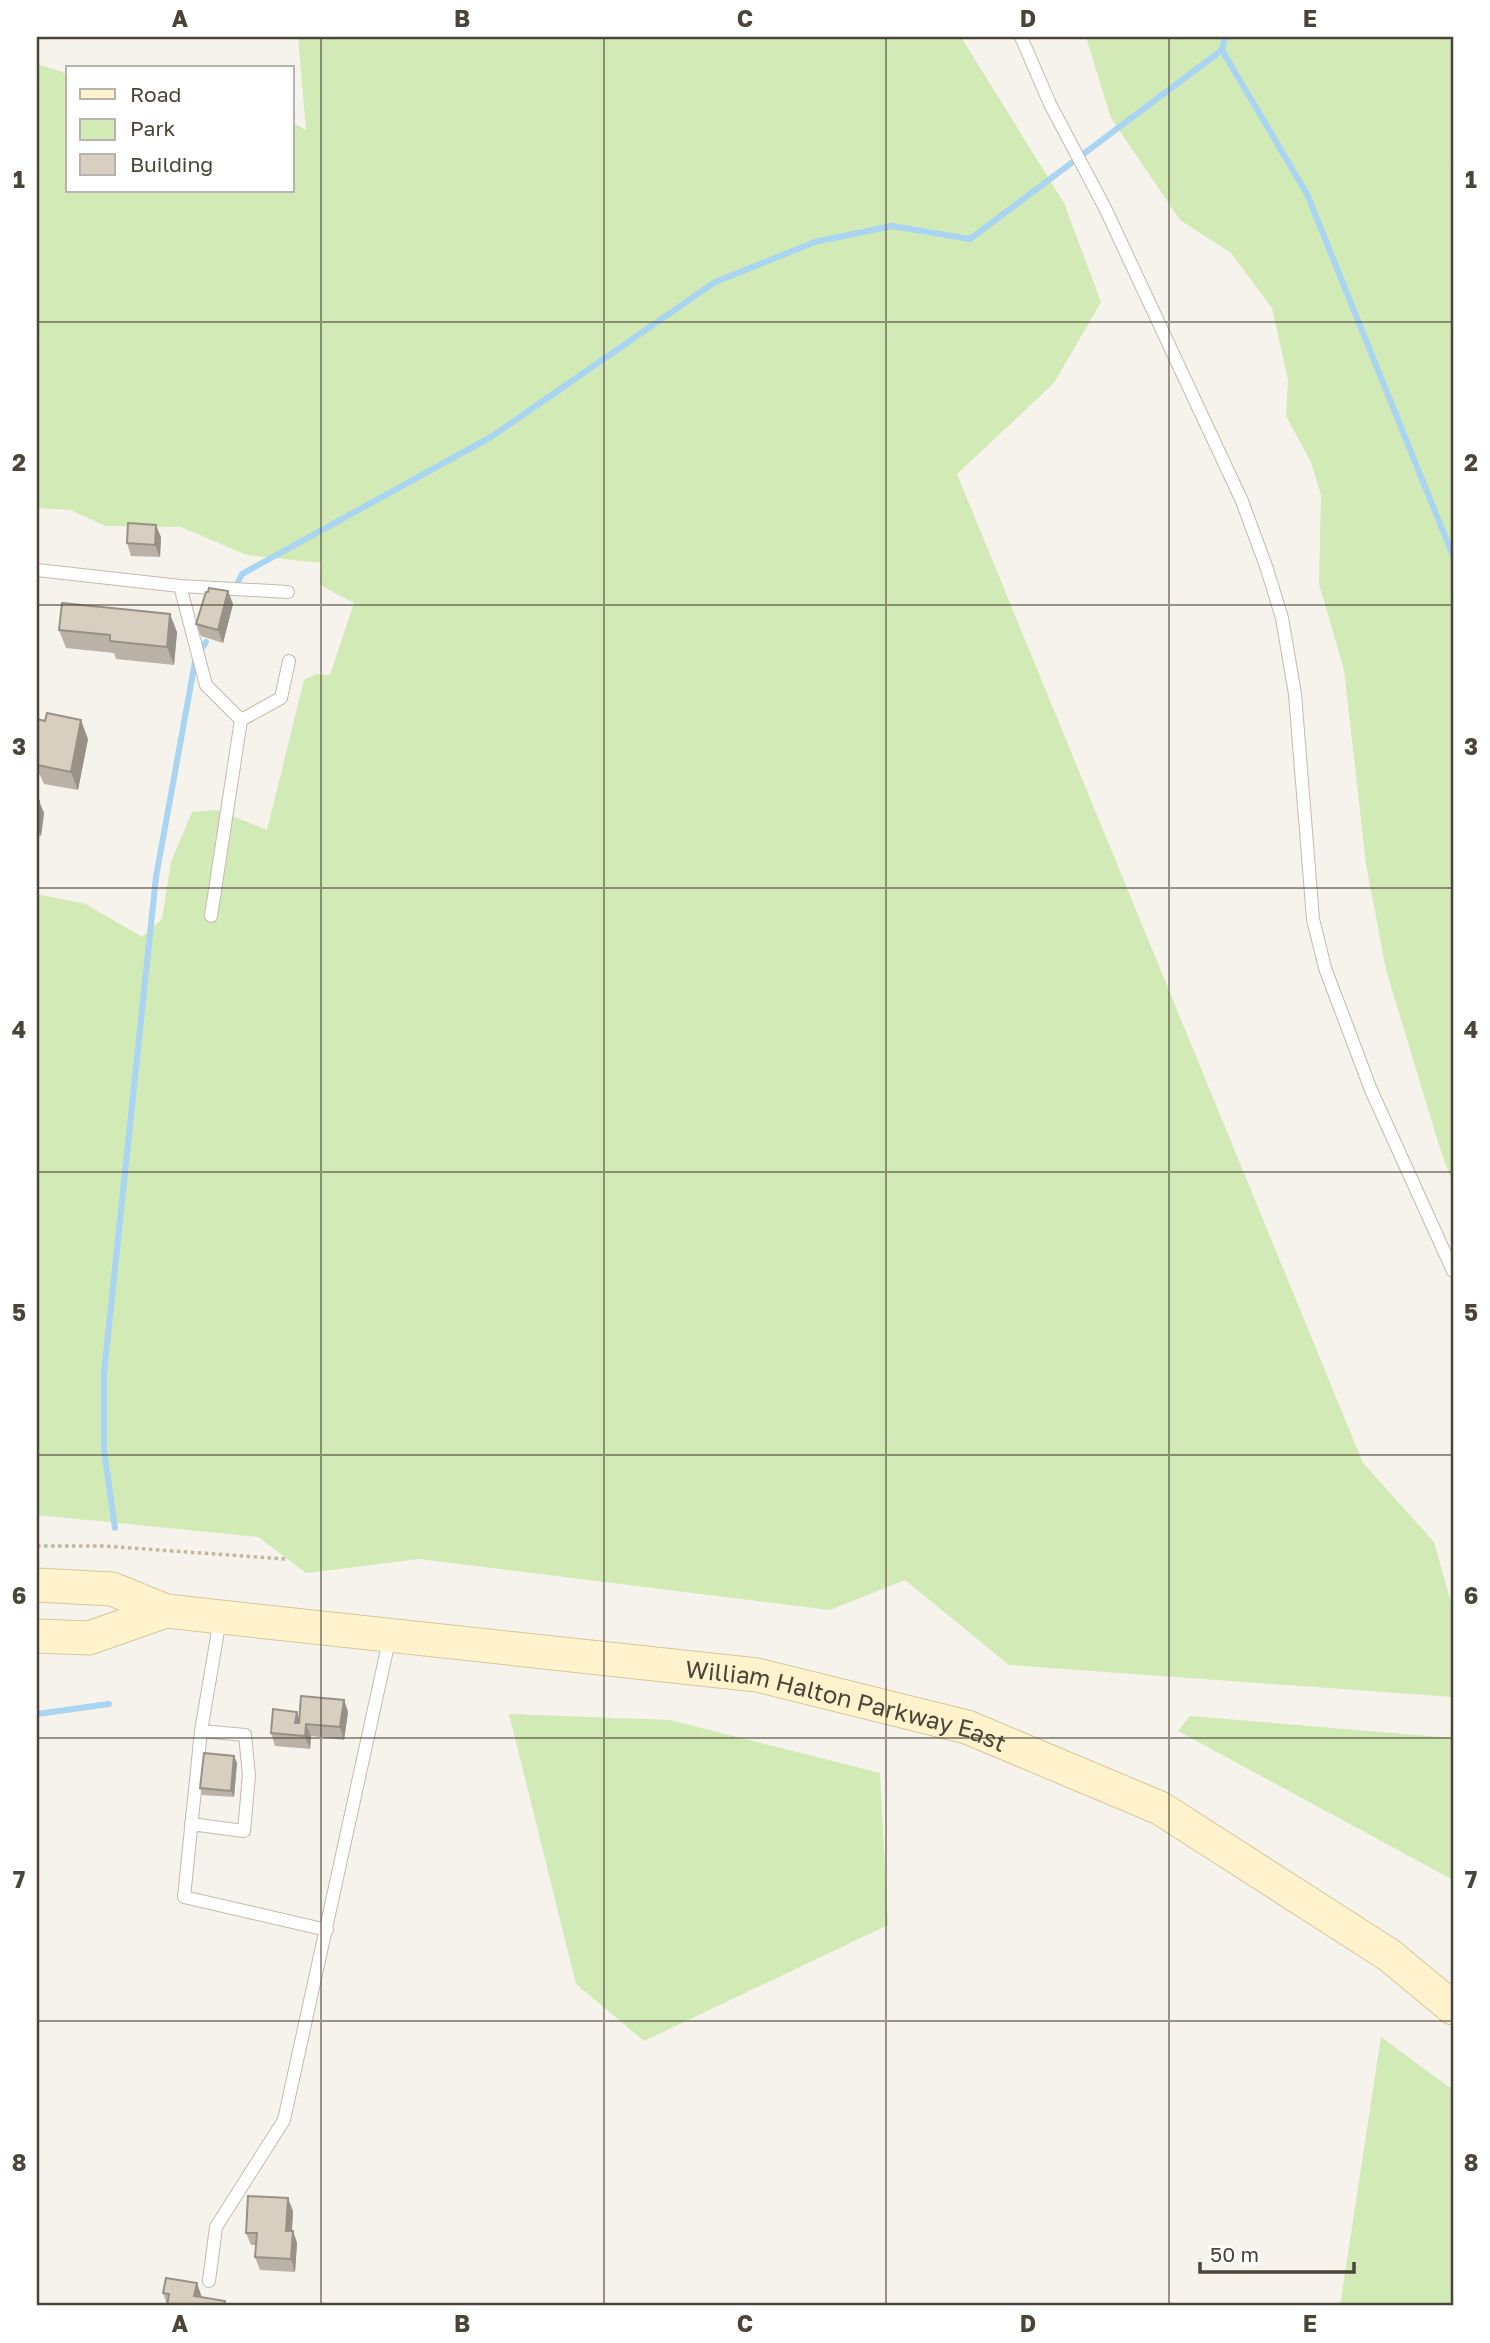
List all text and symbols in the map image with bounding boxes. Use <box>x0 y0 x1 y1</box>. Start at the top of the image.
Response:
text: A <box>172 4 189 32</box>
text: B <box>454 4 470 32</box>
text: C <box>737 4 753 32</box>
text: D <box>1020 4 1036 32</box>
text: E <box>1303 4 1317 32</box>
legend <box>66 66 294 192</box>
text: Road <box>130 81 181 107</box>
text: Park <box>130 115 176 141</box>
text: Building <box>130 151 213 177</box>
text: 1 <box>13 165 25 193</box>
text: 1 <box>1465 165 1477 193</box>
text: 2 <box>12 448 26 476</box>
text: 2 <box>1464 448 1478 476</box>
text: 3 <box>12 732 26 760</box>
text: 3 <box>1464 732 1478 760</box>
text: 4 <box>12 1015 26 1043</box>
text: 4 <box>1464 1015 1478 1043</box>
text: 5 <box>12 1298 26 1326</box>
text: 5 <box>1464 1298 1478 1326</box>
text: 6 <box>12 1581 26 1609</box>
text: 6 <box>1464 1581 1478 1609</box>
street label: William Halton Parkway East <box>684 1653 1011 1757</box>
text: 7 <box>13 1865 25 1893</box>
text: 7 <box>1465 1865 1477 1893</box>
text: 8 <box>12 2148 26 2176</box>
text: 8 <box>1464 2148 1478 2176</box>
scale bar <box>1200 2231 1354 2275</box>
text: 50 m <box>1210 2241 1259 2267</box>
text: A <box>172 2309 189 2337</box>
text: B <box>454 2309 470 2337</box>
text: C <box>737 2309 753 2337</box>
text: D <box>1020 2309 1036 2337</box>
text: E <box>1303 2309 1317 2337</box>

